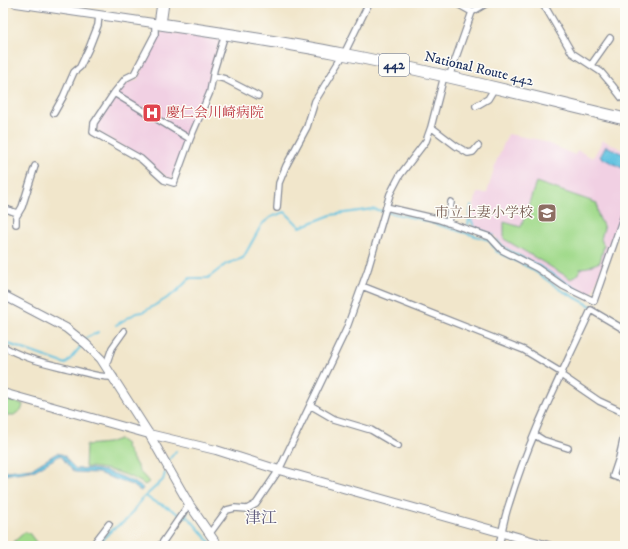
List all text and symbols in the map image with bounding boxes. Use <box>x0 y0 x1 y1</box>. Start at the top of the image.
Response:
street label: National Route 442 <box>423 48 535 90</box>
road number: 442 <box>379 54 409 76</box>
hospital icon: 慶仁会川崎病院 <box>141 102 163 124</box>
place label: 慶仁会川崎病院 <box>166 104 264 122</box>
school or university icon: 市立上妻小学校 <box>536 202 558 224</box>
place label: 市立上妻小学校 <box>435 204 533 222</box>
district label: 津江 <box>245 508 277 528</box>

